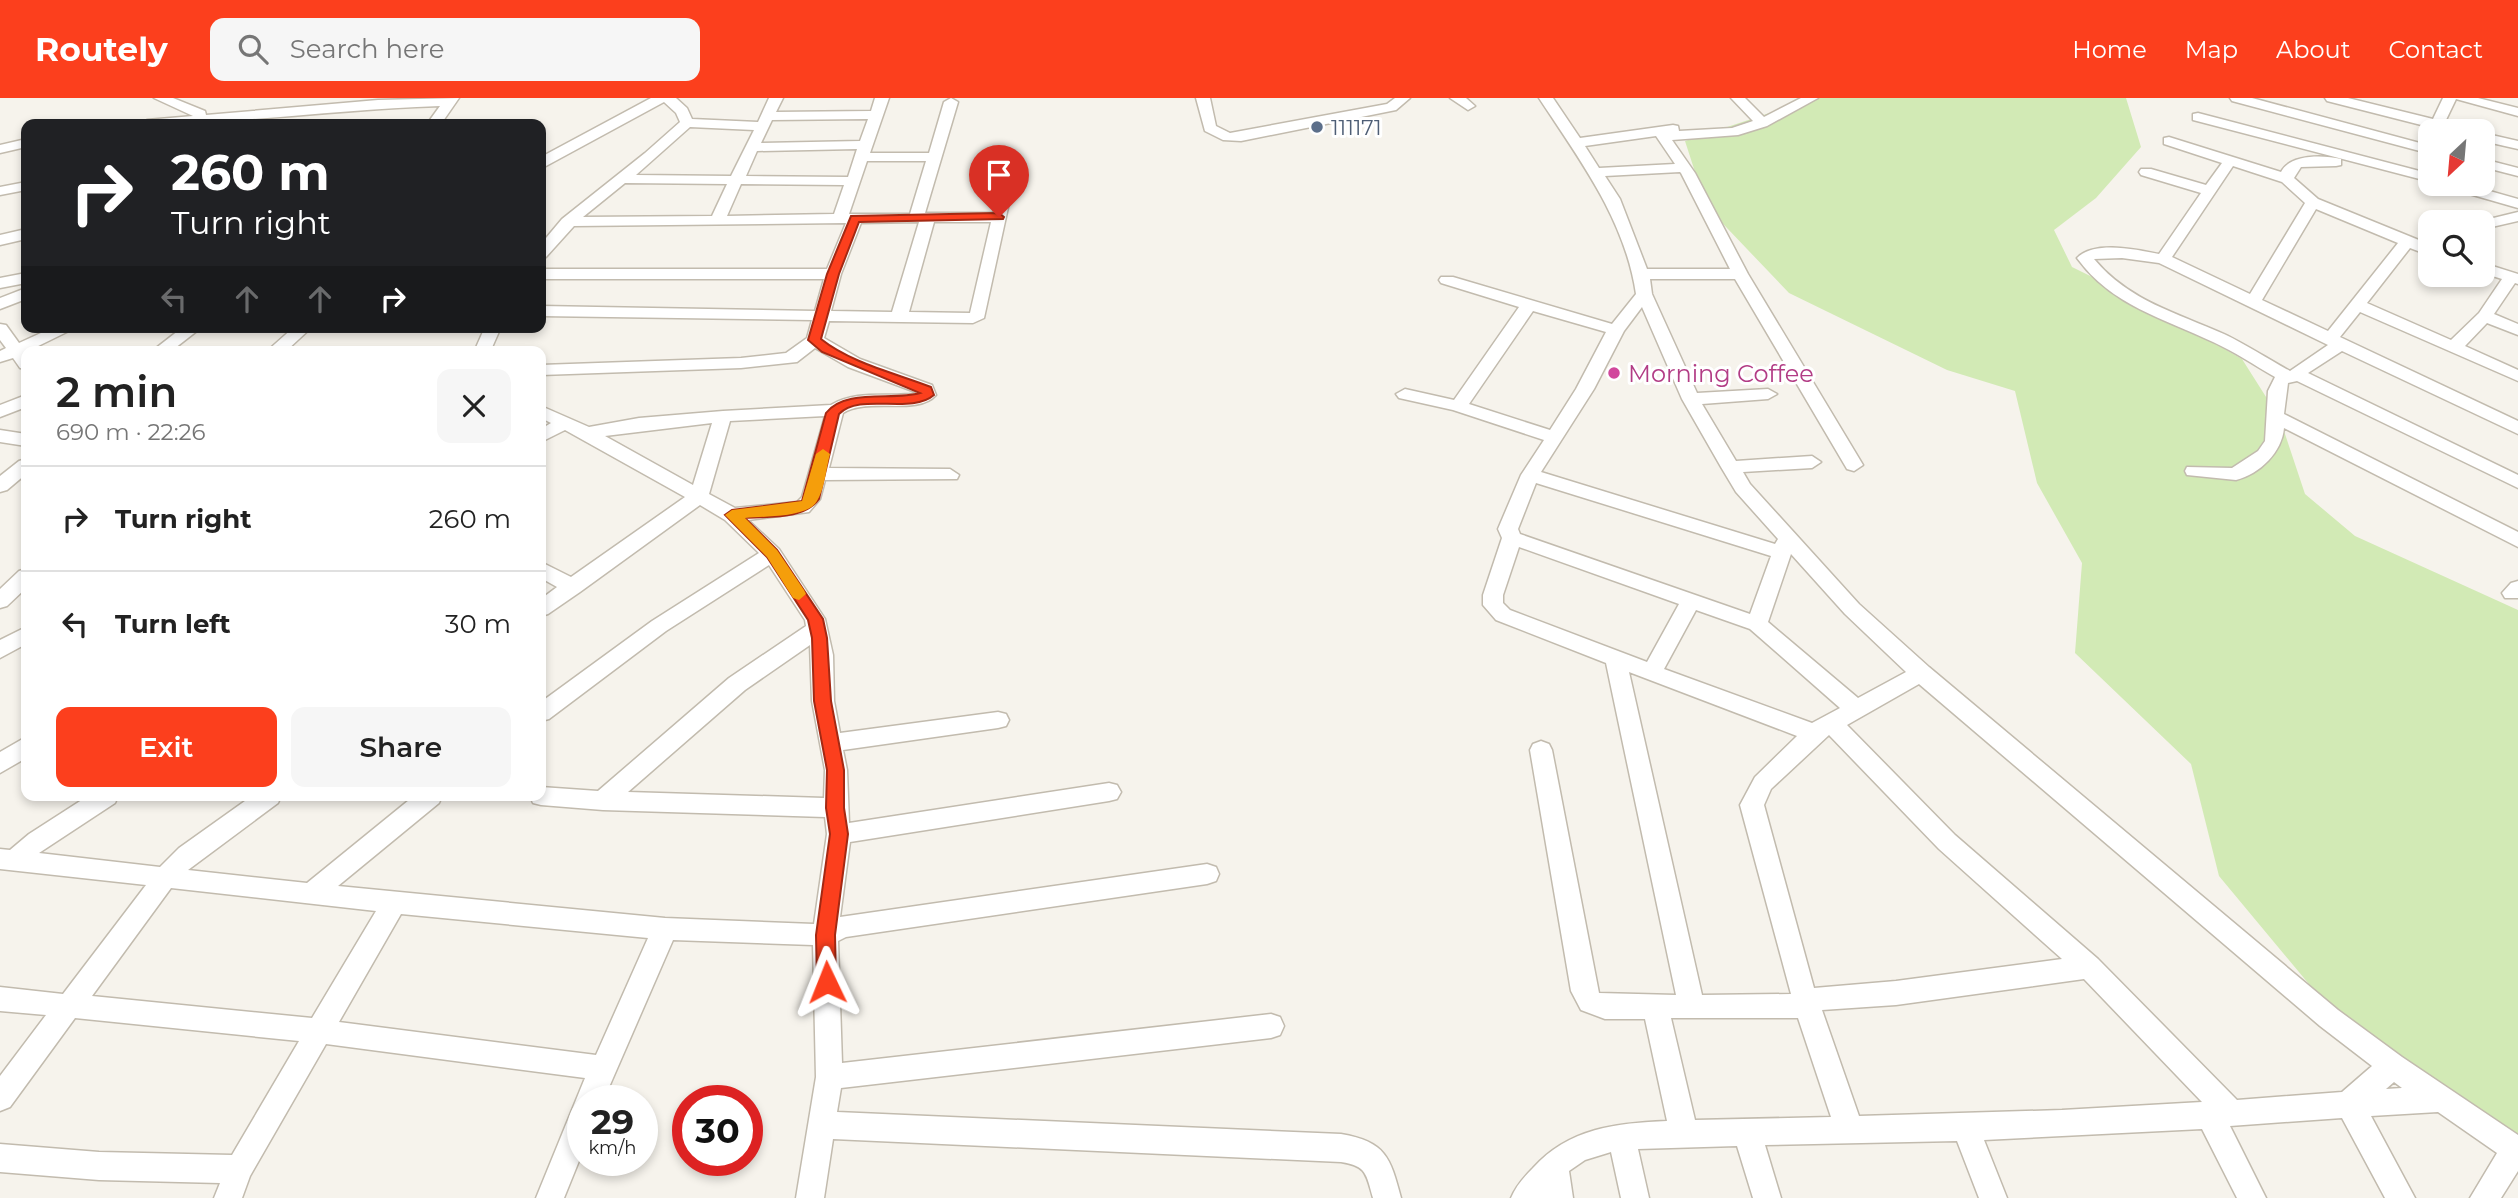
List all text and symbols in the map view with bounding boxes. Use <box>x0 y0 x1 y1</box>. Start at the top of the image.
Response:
search box <box>210 18 700 81</box>
text: Routely <box>35 29 168 69</box>
icon: search <box>234 30 272 68</box>
text: Search here <box>290 33 445 65</box>
text: Home <box>2072 35 2147 64</box>
text: Map <box>2185 35 2238 64</box>
text: About <box>2276 35 2350 64</box>
text: Contact <box>2388 35 2483 64</box>
place label: 111171 <box>1331 115 1381 140</box>
marker: 111171 <box>1309 119 1325 135</box>
north arrow <box>2418 119 2496 196</box>
map controls <box>2418 119 2495 287</box>
text: 260 m <box>171 143 330 202</box>
pin <box>969 145 1029 217</box>
icon: right <box>56 147 147 238</box>
icon: arrive <box>980 156 1018 194</box>
text: Turn right <box>171 203 331 242</box>
button: search <box>2418 210 2495 287</box>
icon: left <box>155 280 193 318</box>
icon: ahead <box>228 280 266 318</box>
icon: ahead <box>301 280 339 318</box>
icon: right <box>374 280 412 318</box>
place label: Morning Coffee <box>1628 359 1814 388</box>
marker: Morning Coffee <box>1606 365 1622 381</box>
text: 2 min <box>56 366 177 418</box>
button: close <box>437 369 511 443</box>
text: 690 m · 22:26 <box>56 418 206 446</box>
icon: right <box>56 500 94 538</box>
text: Turn right <box>115 503 251 535</box>
text: 260 m <box>429 503 511 535</box>
icon: left <box>56 605 94 643</box>
text: Turn left <box>115 608 231 640</box>
text: 30 m <box>445 608 511 640</box>
button: Exit <box>56 707 277 787</box>
button: Share <box>291 707 511 787</box>
position arrow <box>790 945 864 1019</box>
speed limit sign: 30 <box>672 1085 763 1176</box>
text: 29 <box>591 1100 634 1143</box>
text: km/h <box>588 1137 637 1159</box>

